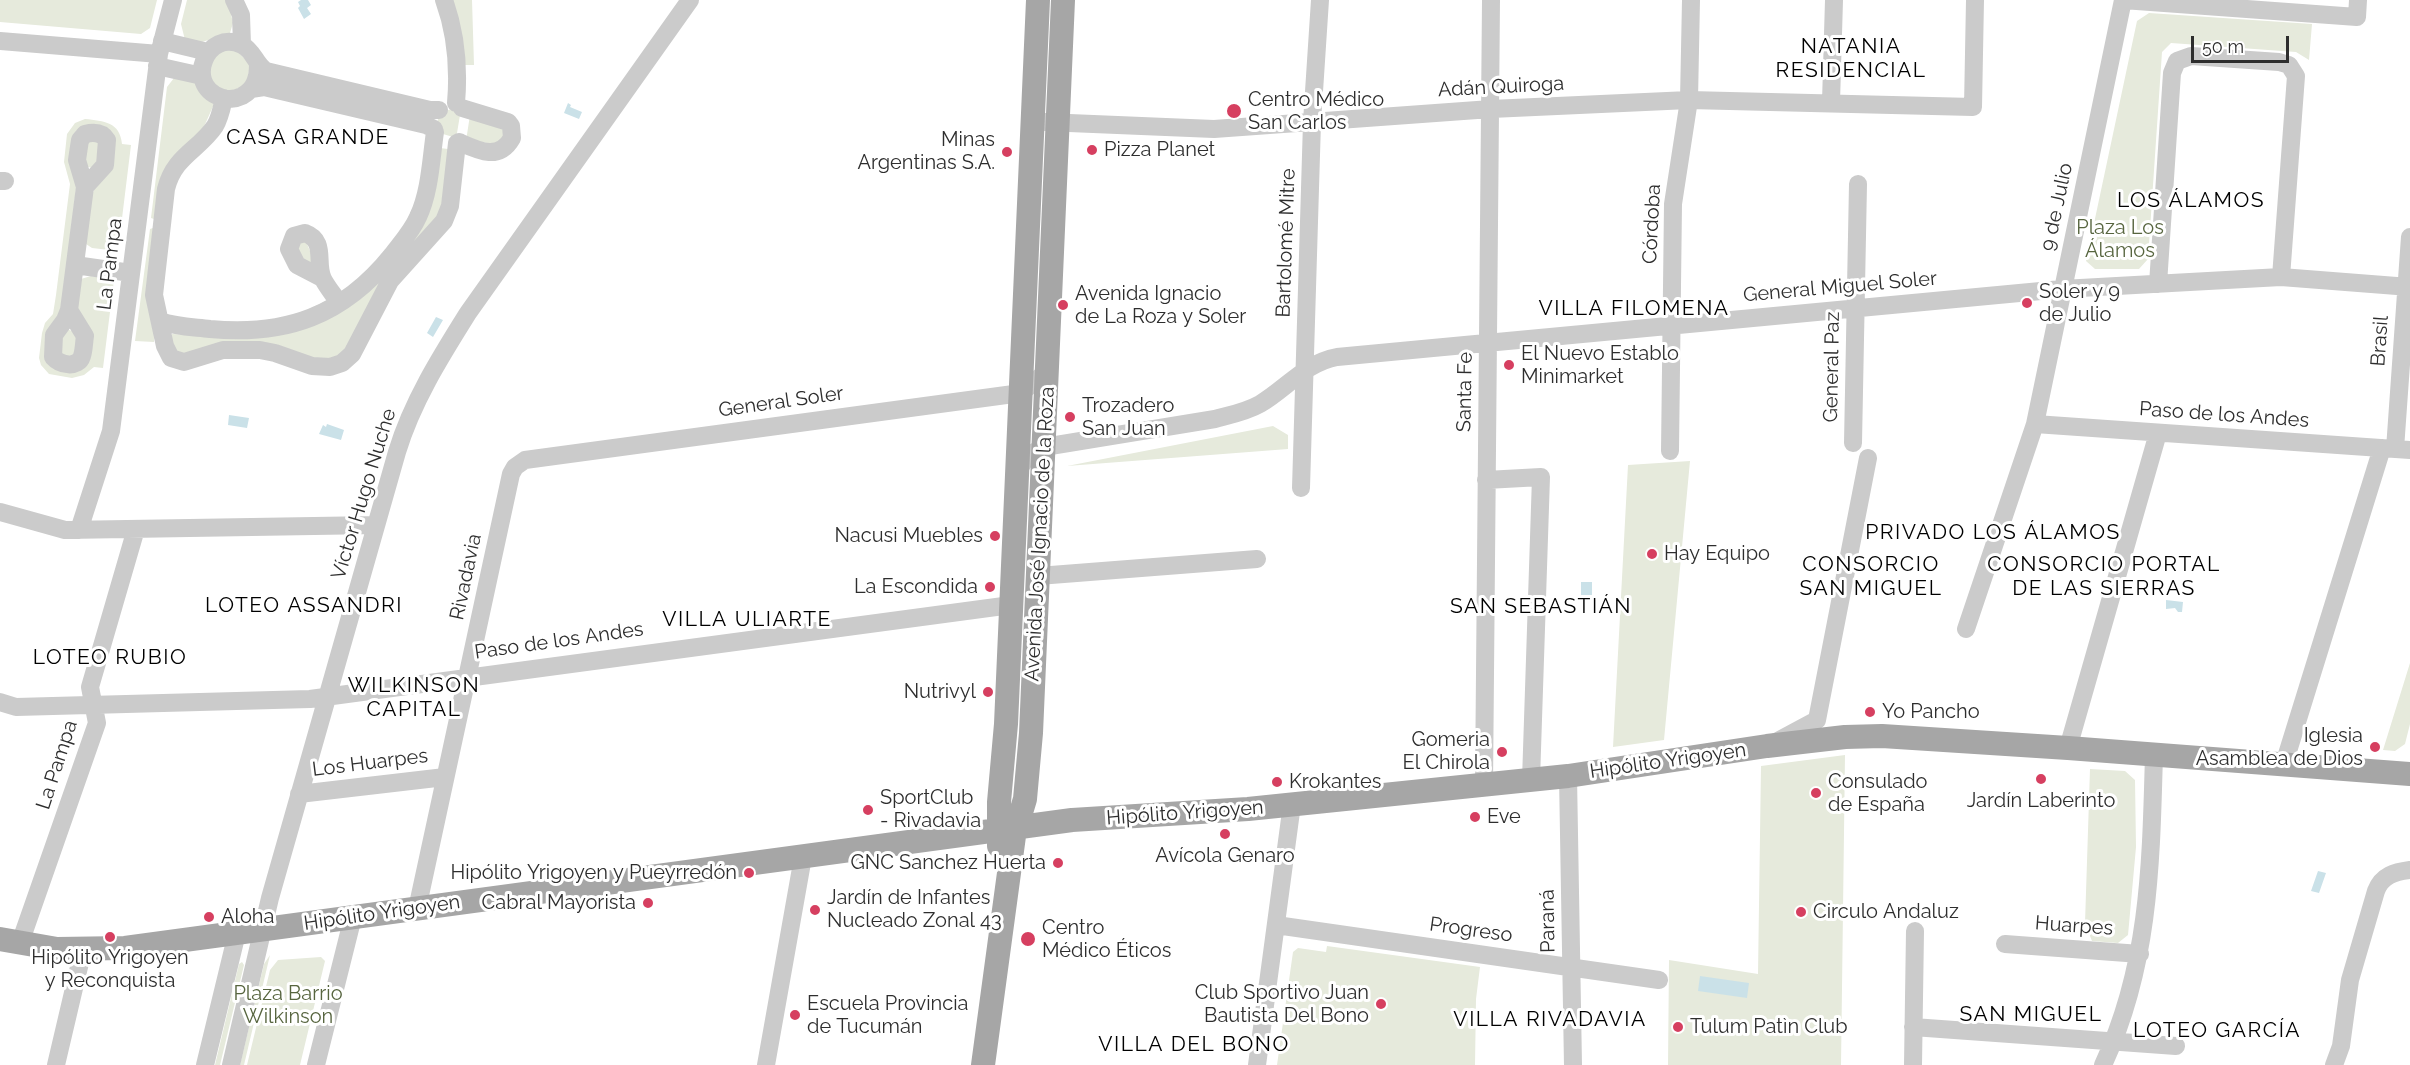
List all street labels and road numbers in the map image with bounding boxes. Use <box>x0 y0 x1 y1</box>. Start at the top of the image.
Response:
street label: Adán Quiroga <box>1437 72 1565 102</box>
street label: 9 de Julio <box>2036 161 2078 253</box>
street label: Bartolomé Mitre <box>1271 168 1301 318</box>
street label: Córdoba <box>1638 183 1666 265</box>
street label: La Pampa <box>92 217 128 311</box>
street label: General Miguel Soler <box>1742 267 1938 307</box>
street label: General Paz <box>1819 311 1845 423</box>
street label: Brasil <box>2366 315 2394 367</box>
street label: Santa Fe <box>1452 352 1478 432</box>
street label: General Soler <box>717 381 845 423</box>
street label: Avenida José Ignacio de la Roza <box>1020 386 1060 682</box>
street label: Paso de los Andes <box>2138 397 2310 433</box>
street label: Víctor Hugo Nuche <box>327 406 401 582</box>
street label: Rivadavia <box>445 532 487 622</box>
street label: Paso de los Andes <box>473 617 645 665</box>
street label: La Pampa <box>31 717 83 813</box>
street label: Hipólito Yrigoyen <box>1588 738 1748 784</box>
street label: Los Huarpes <box>311 744 429 782</box>
street label: Hipólito Yrigoyen <box>1106 796 1264 830</box>
street label: Paraná <box>1535 889 1561 953</box>
street label: Hipólito Yrigoyen <box>302 890 462 936</box>
street label: Huarpes <box>2034 911 2114 941</box>
street label: Progreso <box>1428 912 1514 948</box>

